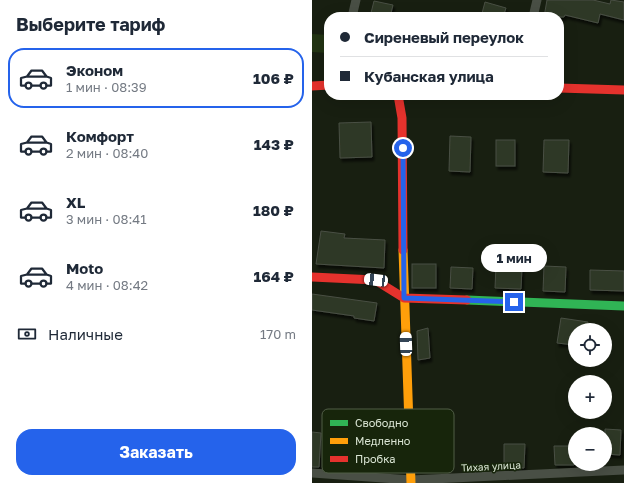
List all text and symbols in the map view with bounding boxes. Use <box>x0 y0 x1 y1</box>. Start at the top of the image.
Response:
text: Выберите тариф <box>16 13 165 35</box>
text: Сиреневый переулок <box>364 28 524 46</box>
icon: car <box>18 60 54 96</box>
text: Эконом <box>66 61 123 79</box>
text: Кубанская улица <box>364 67 494 85</box>
text: 106 ₽ <box>253 69 294 87</box>
text: 1 мин · 08:39 <box>66 79 147 95</box>
icon: car <box>18 126 54 162</box>
text: Комфорт <box>66 127 134 145</box>
text: 143 ₽ <box>254 135 294 153</box>
route start <box>394 139 412 157</box>
text: 2 мин · 08:40 <box>66 145 148 161</box>
icon: car <box>18 192 54 228</box>
text: XL <box>66 193 85 211</box>
text: 180 ₽ <box>253 201 294 219</box>
text: 3 мин · 08:41 <box>66 211 147 227</box>
callout: 1 мин <box>481 244 547 272</box>
text: 1 мин <box>496 250 532 266</box>
icon: car <box>18 258 54 294</box>
text: Moto <box>66 259 103 277</box>
text: 164 ₽ <box>253 267 294 285</box>
car <box>363 273 389 287</box>
text: 4 мин · 08:42 <box>66 277 148 293</box>
route end <box>505 293 523 311</box>
icon: cash <box>16 323 38 345</box>
map controls <box>568 323 612 471</box>
button: locate <box>568 323 612 367</box>
text: Наличные <box>48 325 123 343</box>
text: 170 m <box>260 326 296 342</box>
car <box>400 332 412 356</box>
button: + <box>568 375 612 419</box>
legend <box>322 409 454 473</box>
text: Свободно <box>355 416 409 429</box>
button: − <box>568 427 612 471</box>
button: Заказать <box>16 429 296 475</box>
text: Медленно <box>355 434 411 447</box>
text: Пробка <box>355 452 396 465</box>
street label: Тихая улица <box>461 458 521 474</box>

